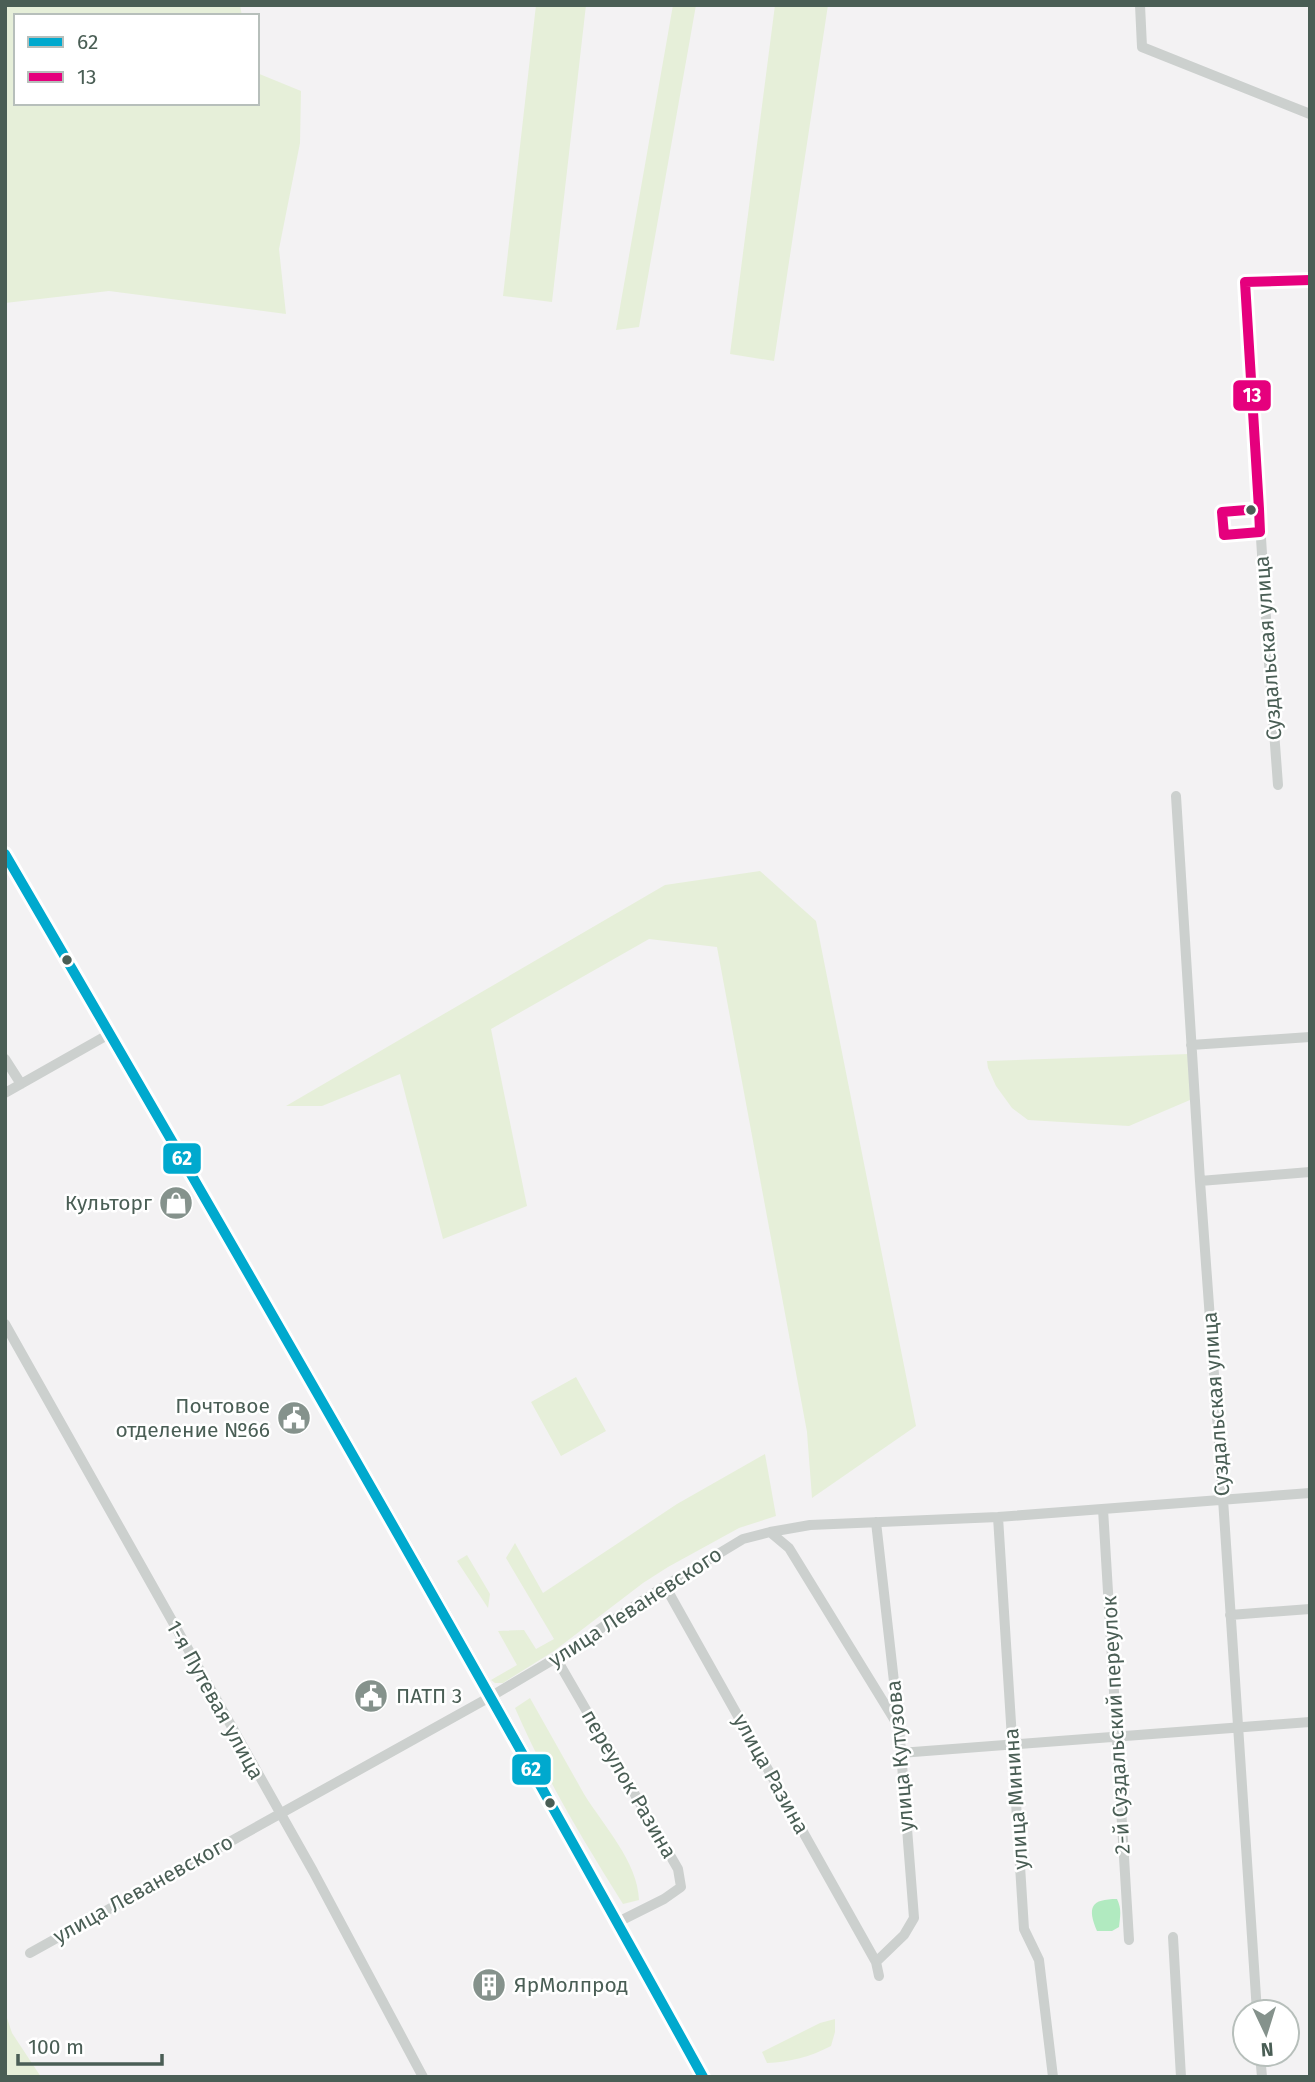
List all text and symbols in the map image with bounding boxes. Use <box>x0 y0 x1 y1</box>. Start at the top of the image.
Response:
legend <box>14 14 259 105</box>
text: 62 <box>77 29 98 55</box>
text: 13 <box>77 64 97 90</box>
line badge: 13 <box>1232 379 1272 412</box>
text: 13 <box>1243 384 1261 407</box>
unlabelled marker <box>1244 503 1258 517</box>
street label: Суздальская улица <box>1249 555 1287 741</box>
unlabelled marker <box>60 953 74 967</box>
line badge: 62 <box>162 1142 202 1175</box>
text: 62 <box>172 1147 192 1170</box>
shop icon: Культорг <box>157 1184 195 1222</box>
place label: Культорг <box>65 1190 152 1216</box>
street label: Суздальская улица <box>1197 1311 1235 1497</box>
place label: Почтовое отделение №66 <box>115 1393 270 1443</box>
public building icon: Почтовое отделение №66 <box>275 1399 313 1437</box>
street label: улица Леваневского <box>543 1541 727 1673</box>
street label: 2-й Суздальский переулок <box>1096 1595 1136 1855</box>
street label: 1-я Путевая улица <box>160 1616 270 1784</box>
public building icon: ПАТП 3 <box>352 1677 390 1715</box>
street label: улица Кутузова <box>880 1679 920 1833</box>
place label: ПАТП 3 <box>396 1683 462 1709</box>
street label: переулок Разина <box>576 1705 682 1863</box>
street label: улица Разина <box>727 1709 815 1839</box>
street label: улица Минина <box>998 1727 1034 1871</box>
line badge: 62 <box>511 1753 552 1786</box>
text: 62 <box>521 1758 541 1781</box>
unlabelled marker <box>543 1796 557 1810</box>
street label: улица Леваневского <box>48 1829 238 1949</box>
building icon: ЯрМолпрод <box>470 1966 508 2004</box>
place label: ЯрМолпрод <box>514 1972 628 1998</box>
north arrow <box>1231 1998 1301 2068</box>
scale bar <box>18 2022 161 2066</box>
text: 100 m <box>28 2034 84 2060</box>
text: N <box>1260 2038 1274 2061</box>

